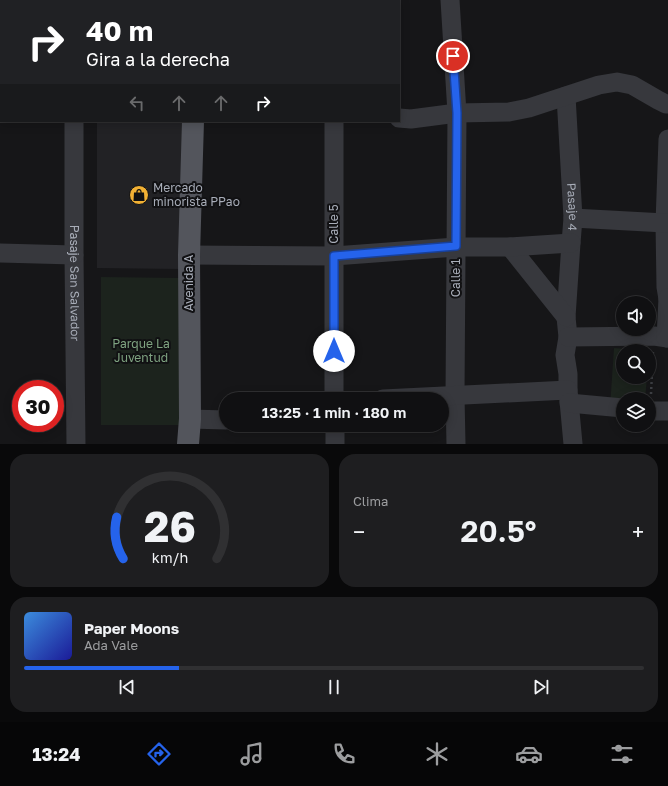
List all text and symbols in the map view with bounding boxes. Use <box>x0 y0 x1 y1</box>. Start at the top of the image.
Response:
text: 40 m <box>86 14 153 47</box>
icon: right <box>20 16 72 68</box>
pin <box>436 39 470 73</box>
icon: arrive <box>442 45 464 67</box>
text: Gira a la derecha <box>86 48 230 70</box>
icon: left <box>126 92 148 114</box>
icon: ahead <box>168 92 190 114</box>
icon: ahead <box>210 92 232 114</box>
icon: right <box>252 92 274 114</box>
place label: Mercado minorista PPao <box>153 180 240 209</box>
street label: Pasaje 4 <box>564 182 581 232</box>
shop icon: Mercado minorista PPao <box>128 184 150 206</box>
street label: Calle 5 <box>326 204 341 244</box>
street label: Pasaje San Salvador <box>67 225 83 342</box>
street label: Avenida A <box>181 255 196 311</box>
street label: Calle 1 <box>448 259 463 297</box>
map controls <box>616 296 656 432</box>
button: sound <box>616 296 656 336</box>
position arrow <box>313 330 355 372</box>
park label: Parque La Juventud <box>112 336 170 365</box>
button: search <box>616 344 656 384</box>
speed limit sign: 30 <box>12 380 64 432</box>
button: layers <box>616 392 656 432</box>
text: 13:25 · 1 min · 180 m <box>262 403 406 421</box>
text: Clima <box>353 493 388 509</box>
text: 26 <box>144 500 195 550</box>
text: 20.5° <box>460 513 537 549</box>
text: − <box>353 518 365 545</box>
text: + <box>632 518 644 545</box>
text: km/h <box>151 548 188 565</box>
text: Paper Moons <box>84 619 179 637</box>
text: Ada Vale <box>84 637 138 653</box>
icon: previous <box>116 676 138 698</box>
icon: pause <box>323 676 345 698</box>
icon: next <box>530 676 552 698</box>
icon: directions <box>145 740 173 768</box>
icon: music <box>238 740 266 768</box>
icon: phone <box>330 740 358 768</box>
icon: climate <box>423 740 451 768</box>
icon: car <box>515 740 543 768</box>
icon: filters <box>608 740 636 768</box>
text: 13:24 <box>32 743 81 765</box>

